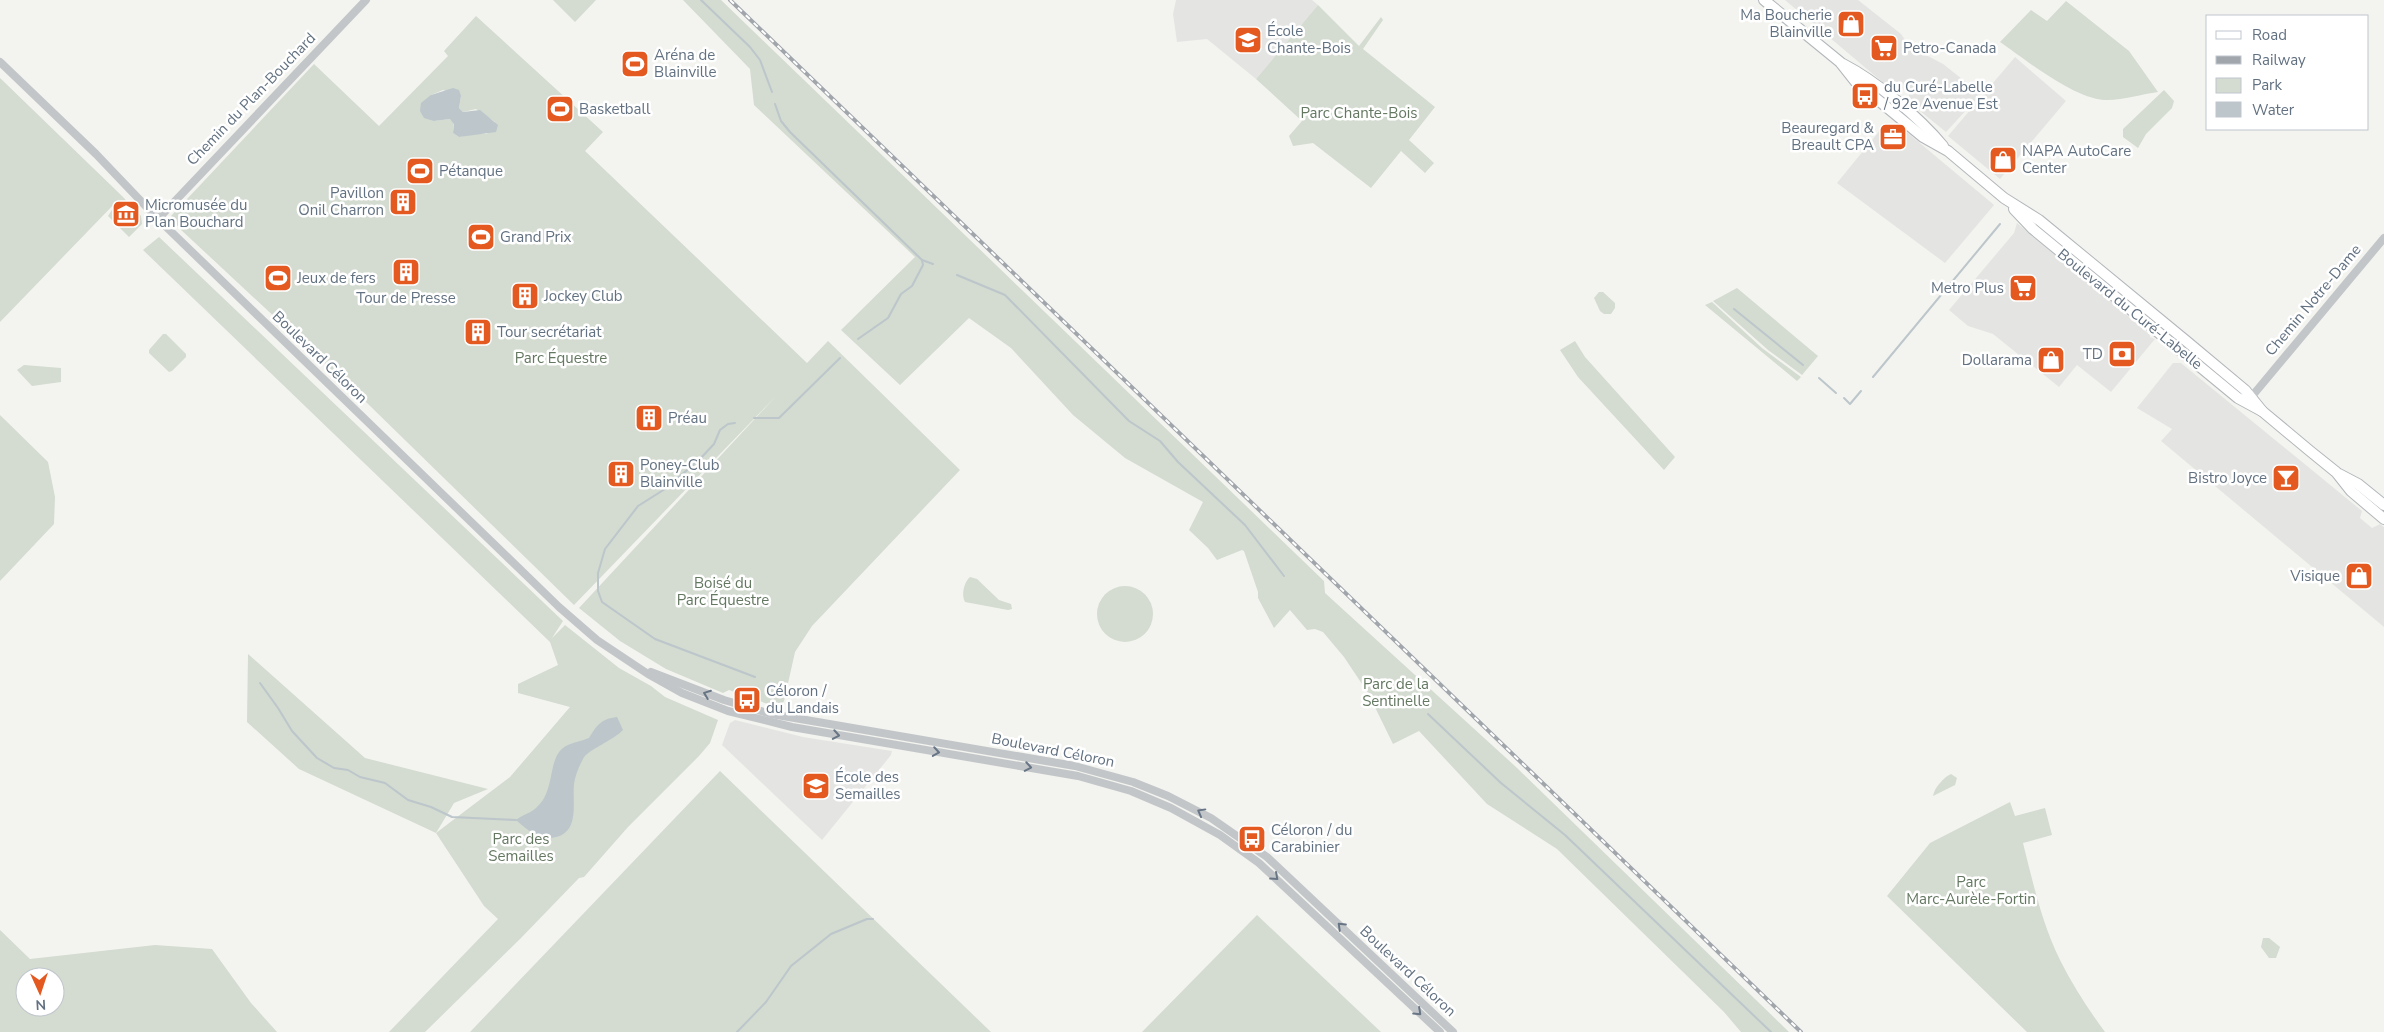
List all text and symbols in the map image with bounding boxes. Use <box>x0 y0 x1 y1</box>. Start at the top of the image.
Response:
place label: Ma Boucherie Blainville <box>1740 5 1832 42</box>
shop icon: Ma Boucherie Blainville <box>1836 9 1866 39</box>
legend <box>2206 15 2369 130</box>
place label: École Chante-Bois <box>1267 21 1351 58</box>
school or university icon: École Chante-Bois <box>1233 25 1263 55</box>
text: Road <box>2252 25 2287 45</box>
street label: Chemin du Plan-Bouchard <box>182 28 320 170</box>
supermarket icon: Petro-Canada <box>1869 33 1899 63</box>
place label: Petro-Canada <box>1903 38 1997 58</box>
place label: Aréna de Blainville <box>654 45 716 82</box>
sports icon: Aréna de Blainville <box>620 49 650 79</box>
text: Railway <box>2252 50 2306 70</box>
text: Park <box>2252 75 2282 95</box>
place label: du Curé-Labelle / 92e Avenue Est <box>1883 77 1999 114</box>
bus stop icon: du Curé-Labelle / 92e Avenue Est <box>1850 81 1880 111</box>
sports icon: Basketball <box>545 94 575 124</box>
place label: Basketball <box>579 99 651 119</box>
text: Water <box>2252 100 2295 120</box>
park label: Parc Chante-Bois <box>1300 103 1418 123</box>
place label: Beauregard & Breault CPA <box>1781 118 1875 155</box>
office icon: Beauregard & Breault CPA <box>1878 122 1908 152</box>
place label: NAPA AutoCare Center <box>2022 141 2131 178</box>
shop icon: NAPA AutoCare Center <box>1988 145 2018 175</box>
sports icon: Pétanque <box>405 156 435 186</box>
place label: Pétanque <box>439 161 503 181</box>
place label: Pavillon Onil Charron <box>298 183 384 220</box>
building icon: Pavillon Onil Charron <box>388 187 418 217</box>
place label: Micromusée du Plan Bouchard <box>145 195 247 232</box>
museum icon: Micromusée du Plan Bouchard <box>111 199 141 229</box>
sports icon: Grand Prix <box>466 222 496 252</box>
place label: Grand Prix <box>500 227 571 247</box>
street label: Chemin Notre-Dame <box>2260 240 2366 360</box>
street label: Boulevard du Curé-Labelle <box>2053 244 2207 374</box>
building icon: Tour de Presse <box>391 257 421 287</box>
sports icon: Jeux de fers <box>263 263 293 293</box>
place label: Jeux de fers <box>296 268 376 288</box>
supermarket icon: Metro Plus <box>2008 273 2038 303</box>
place label: Metro Plus <box>1931 278 2004 298</box>
building icon: Jockey Club <box>510 281 540 311</box>
place label: Jockey Club <box>543 286 623 306</box>
place label: Tour de Presse <box>356 288 456 308</box>
street label: Boulevard Céloron <box>268 306 372 408</box>
building icon: Tour secrétariat <box>463 317 493 347</box>
place label: Tour secrétariat <box>497 322 602 342</box>
bank icon: TD <box>2107 339 2137 369</box>
place label: TD <box>2083 344 2103 364</box>
shop icon: Dollarama <box>2036 345 2066 375</box>
park label: Parc Équestre <box>515 348 607 368</box>
place label: Dollarama <box>1962 350 2032 370</box>
building icon: Préau <box>634 403 664 433</box>
place label: Préau <box>668 408 707 428</box>
place label: Poney-Club Blainville <box>640 455 720 492</box>
building icon: Poney-Club Blainville <box>606 459 636 489</box>
bar icon: Bistro Joyce <box>2271 463 2301 493</box>
place label: Bistro Joyce <box>2188 468 2267 488</box>
shop icon: Visique <box>2344 561 2374 591</box>
place label: Visique <box>2289 566 2340 586</box>
park label: Boisé du Parc Équestre <box>677 573 769 610</box>
park label: Parc de la Sentinelle <box>1362 674 1430 711</box>
place label: Céloron / du Landais <box>766 681 839 718</box>
bus stop icon: Céloron / du Landais <box>732 685 762 715</box>
one-way arrow <box>704 690 712 700</box>
street label: Boulevard Céloron <box>990 728 1116 772</box>
one-way arrow <box>832 729 840 740</box>
one-way arrow <box>931 746 940 756</box>
one-way arrow <box>1023 762 1032 772</box>
place label: École des Semailles <box>835 767 900 804</box>
school or university icon: École des Semailles <box>801 771 831 801</box>
one-way arrow <box>1197 808 1206 818</box>
place label: Céloron / du Carabinier <box>1271 820 1353 857</box>
bus stop icon: Céloron / du Carabinier <box>1237 824 1267 854</box>
park label: Parc des Semailles <box>488 829 554 866</box>
one-way arrow <box>1269 871 1278 880</box>
park label: Parc Marc-Aurèle-Fortin <box>1906 872 2036 909</box>
street label: Boulevard Céloron <box>1355 921 1461 1021</box>
one-way arrow <box>1338 923 1347 932</box>
north arrow <box>15 967 65 1017</box>
text: N <box>35 995 46 1014</box>
one-way arrow <box>1413 1006 1422 1015</box>

